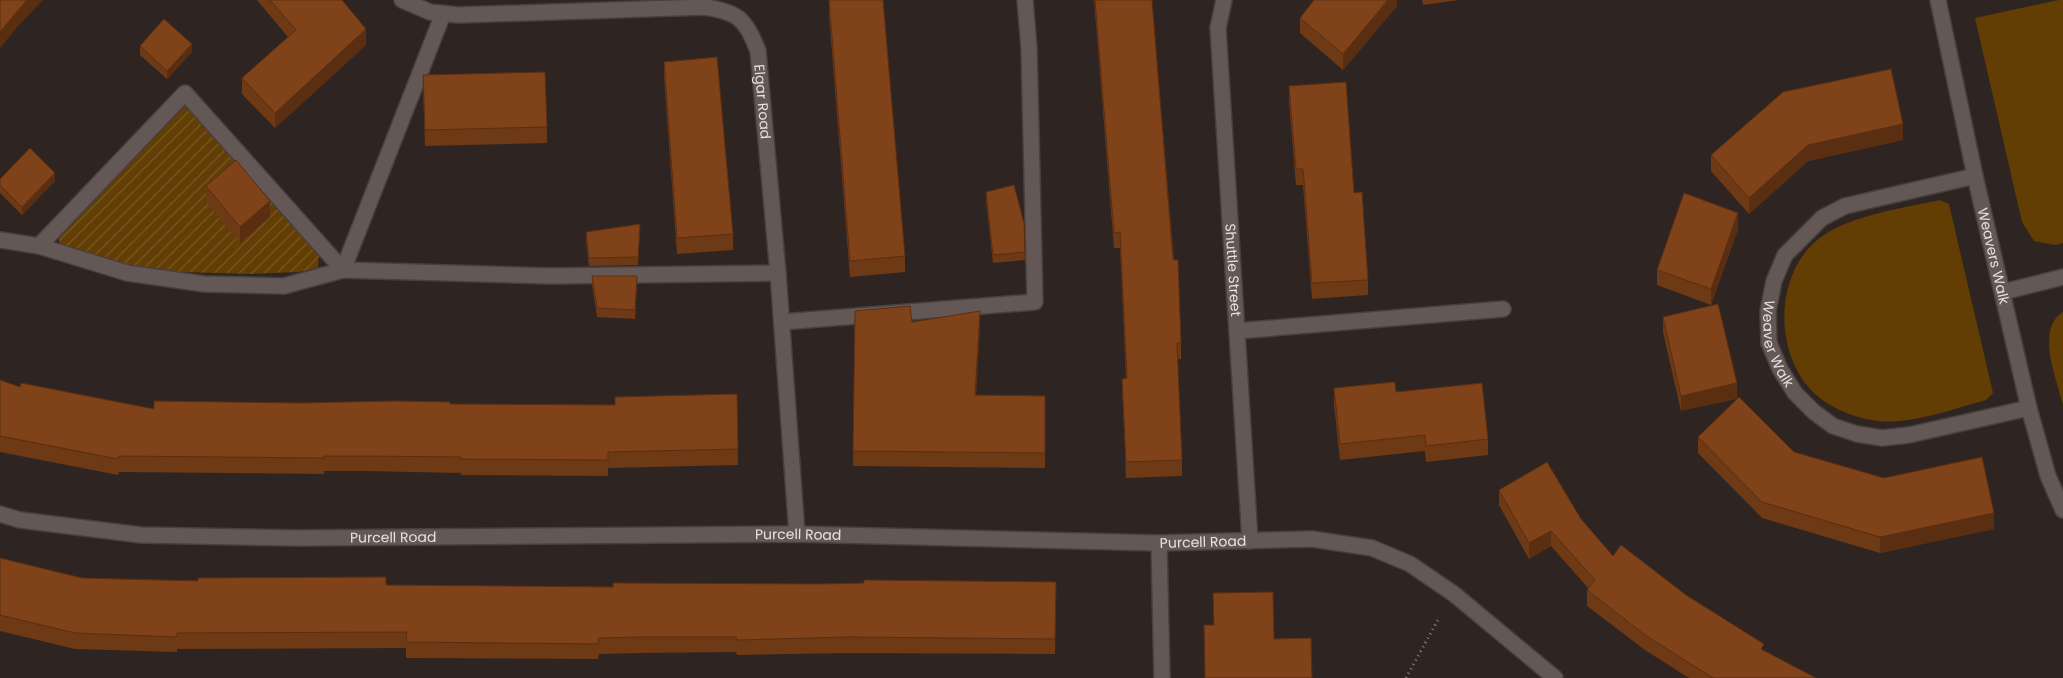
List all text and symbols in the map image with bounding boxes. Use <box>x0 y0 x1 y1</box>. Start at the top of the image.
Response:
street label: Elgar Road <box>749 63 776 140</box>
street label: Weavers Walk <box>1973 206 2015 307</box>
street label: Shuttle Street <box>1220 223 1246 317</box>
street label: Weaver Walk <box>1758 298 1799 392</box>
street label: Purcell Road <box>755 524 842 545</box>
street label: Purcell Road <box>350 527 437 548</box>
street label: Purcell Road <box>1159 531 1247 553</box>

